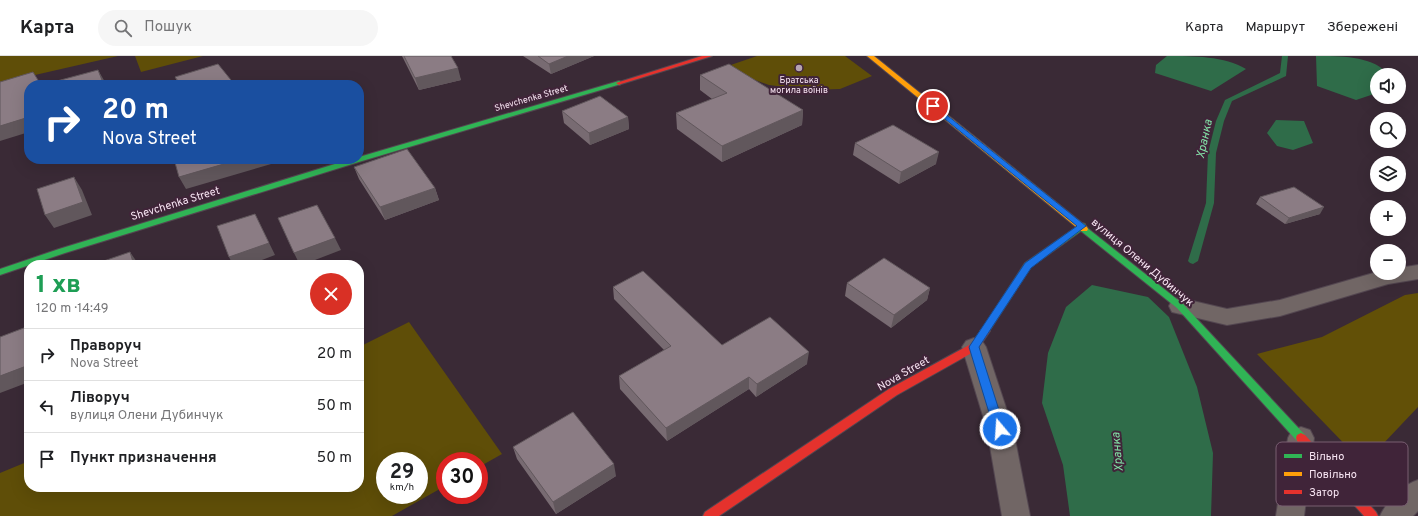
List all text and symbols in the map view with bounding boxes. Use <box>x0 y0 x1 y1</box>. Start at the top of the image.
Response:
search box <box>98 10 378 46</box>
text: Карта <box>20 16 74 40</box>
icon: search <box>112 17 134 39</box>
text: Пошук <box>144 18 192 37</box>
text: Карта <box>1185 19 1223 36</box>
text: Маршрут <box>1245 19 1305 36</box>
text: Збережені <box>1327 19 1398 36</box>
marker: Братська могила воїнів <box>794 63 804 73</box>
map controls <box>1370 68 1406 280</box>
button: sound <box>1370 68 1406 104</box>
place label: Братська могила воїнів <box>770 75 828 96</box>
street label: Shevchenka Street <box>493 83 569 114</box>
pin <box>916 89 950 123</box>
text: 20 m <box>102 93 169 129</box>
icon: arrive <box>922 95 944 117</box>
icon: right <box>36 96 88 148</box>
button: search <box>1370 112 1406 148</box>
water label: Хранка <box>1193 117 1217 160</box>
text: Nova Street <box>102 128 197 151</box>
button: layers <box>1370 156 1406 192</box>
street label: Shevchenka Street <box>129 184 222 224</box>
button: + <box>1370 200 1406 236</box>
street label: вулиця Олени Дубинчук <box>1088 216 1197 310</box>
button: − <box>1370 244 1406 280</box>
text: 1 хв <box>36 271 81 301</box>
button: close <box>310 273 352 315</box>
text: 120 m · 14:49 <box>36 301 109 317</box>
text: Праворуч <box>70 337 141 356</box>
icon: right <box>36 344 58 366</box>
text: 20 m <box>317 345 352 364</box>
street label: Nova Street <box>875 353 932 394</box>
text: Nova Street <box>70 356 139 372</box>
text: Ліворуч <box>70 389 130 408</box>
icon: left <box>36 396 58 418</box>
text: 50 m <box>317 397 352 416</box>
text: вулиця Олени Дубинчук <box>70 408 223 424</box>
position arrow <box>979 408 1021 450</box>
water label: Хранка <box>1108 431 1128 472</box>
legend <box>1276 442 1408 506</box>
icon: arrive <box>36 448 58 470</box>
text: Пункт призначення <box>70 449 217 468</box>
text: 50 m <box>317 449 352 468</box>
text: Вільно <box>1309 450 1344 464</box>
speed limit sign: 30 <box>436 452 488 504</box>
text: 29 <box>390 460 414 486</box>
text: Повільно <box>1309 468 1357 482</box>
text: km/h <box>390 481 414 494</box>
text: Затор <box>1309 486 1339 500</box>

